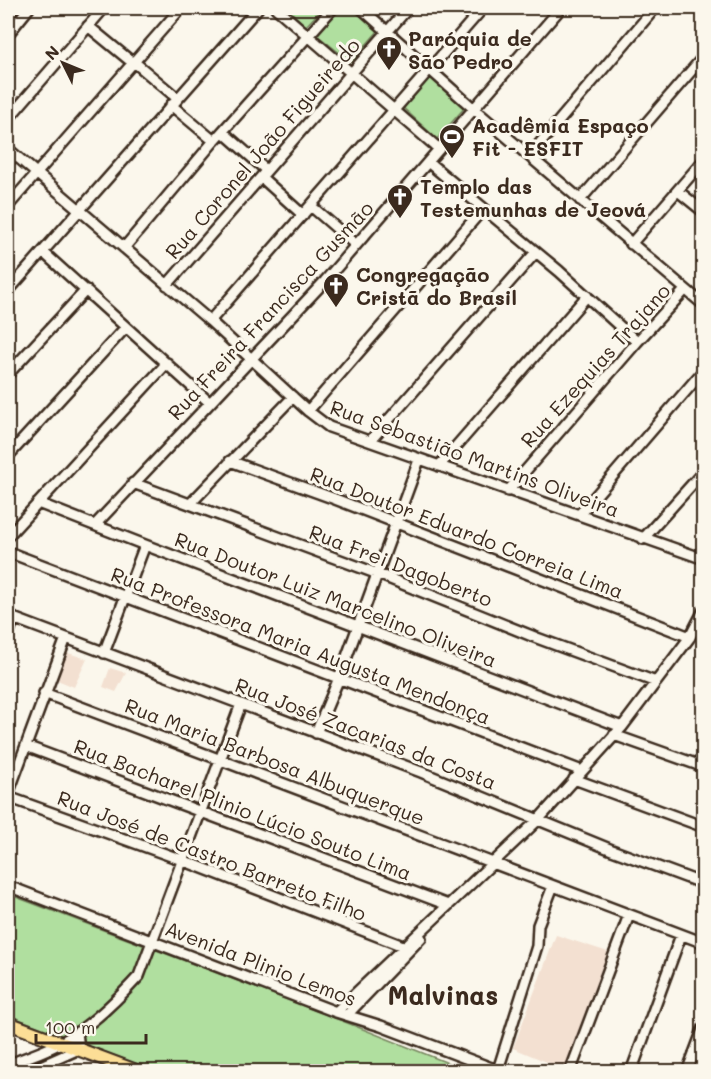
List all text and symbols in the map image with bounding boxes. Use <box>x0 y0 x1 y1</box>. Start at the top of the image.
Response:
place label: Paróquia de São Pedro <box>408 25 532 74</box>
street label: Rua Coronel João Figueiredo <box>159 32 365 264</box>
north arrow <box>33 33 93 93</box>
church icon: Paróquia de São Pedro <box>374 34 404 72</box>
text: N <box>40 41 63 64</box>
place label: Acadêmia Espaço Fit - ESFIT <box>472 112 649 161</box>
sports icon: Acadêmia Espaço Fit - ESFIT <box>437 122 467 160</box>
place label: Templo das Testemunhas de Jeová <box>420 173 646 222</box>
church icon: Templo das Testemunhas de Jeová <box>385 182 415 220</box>
street label: Rua Freira Francisca Gusmão <box>162 195 378 425</box>
place label: Congregação Cristã do Brasil <box>356 261 517 310</box>
church icon: Congregação Cristã do Brasil <box>321 271 351 309</box>
street label: Rua Ezequias Trajano <box>514 278 676 452</box>
street label: Rua Sebastião Martins Oliveira <box>327 393 623 523</box>
street label: Rua Doutor Eduardo Correia Lima <box>307 460 627 604</box>
street label: Rua Frei Dagoberto <box>306 518 496 612</box>
street label: Rua Doutor Luiz Marcelino Oliveira <box>171 525 501 673</box>
street label: Rua Professora Maria Augusta Mendonça <box>108 560 494 730</box>
street label: Rua José Zacarias da Costa <box>232 671 500 795</box>
street label: Rua Maria Barbosa Albuquerque <box>121 692 429 830</box>
street label: Rua Bacharel Plinio Lúcio Souto Lima <box>71 732 415 886</box>
street label: Rua José de Castro Barreto Filho <box>54 784 370 926</box>
street label: Avenida Plinio Lemos <box>162 915 360 1011</box>
district label: Malvinas <box>388 978 498 1012</box>
scale bar <box>36 1007 146 1045</box>
text: 100 m <box>45 1015 95 1039</box>

